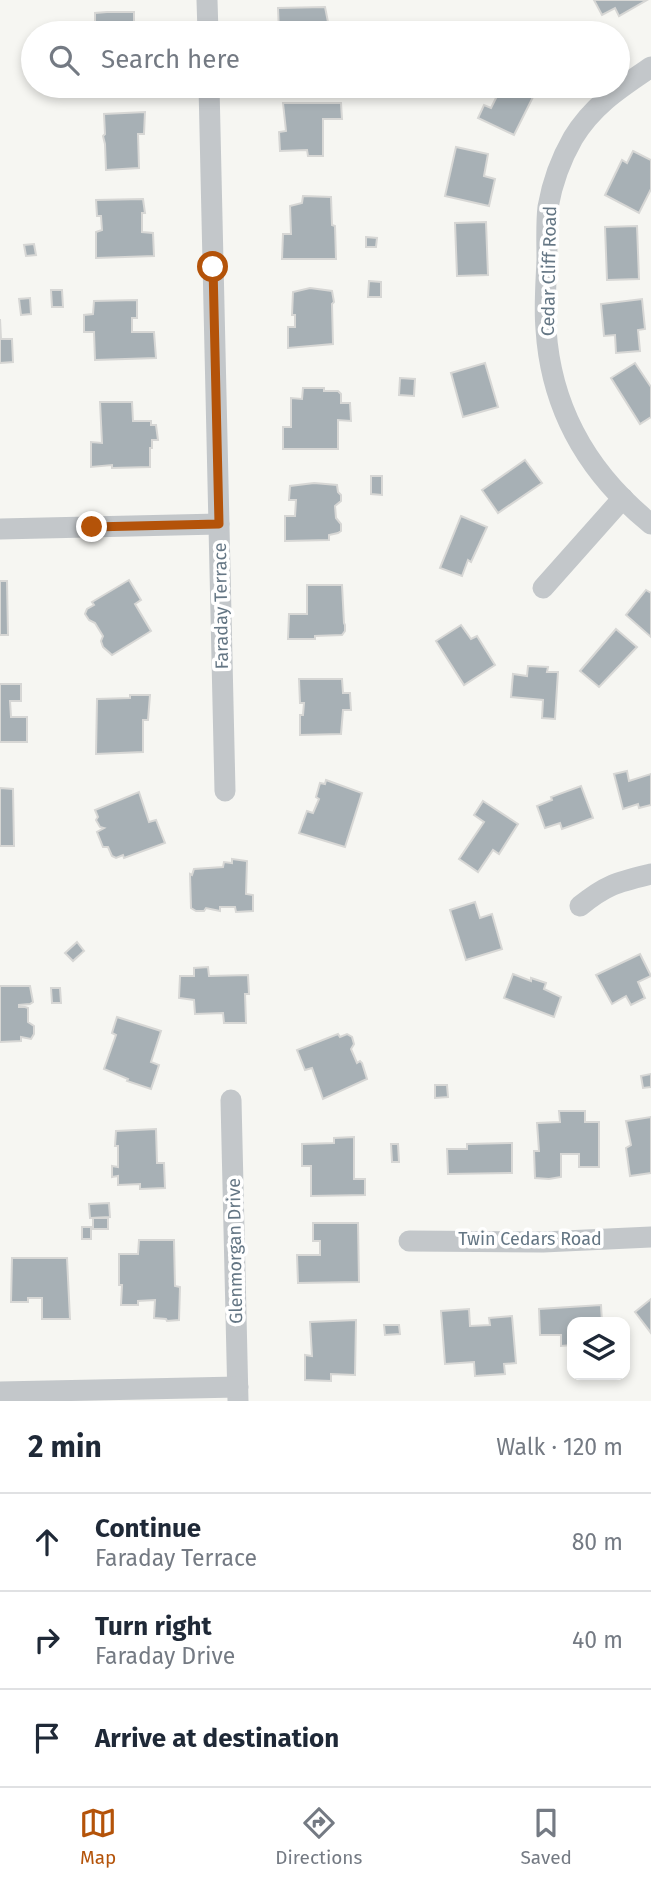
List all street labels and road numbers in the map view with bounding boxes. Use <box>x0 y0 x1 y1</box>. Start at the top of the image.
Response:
street label: Cedar Cliff Road <box>537 206 561 336</box>
street label: Faraday Terrace <box>209 542 233 670</box>
street label: Glenmorgan Drive <box>223 1178 247 1324</box>
street label: Twin Cedars Road <box>458 1228 602 1250</box>

